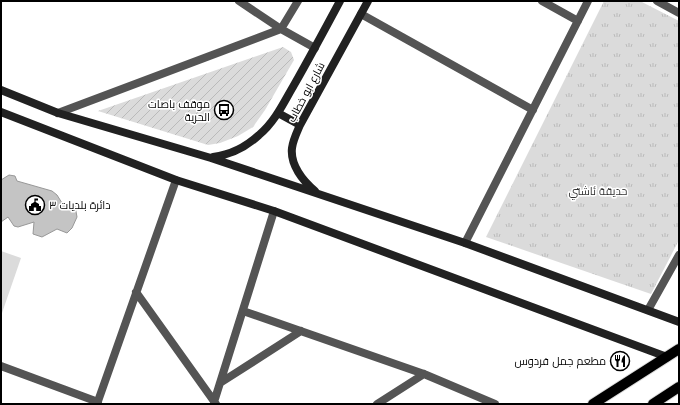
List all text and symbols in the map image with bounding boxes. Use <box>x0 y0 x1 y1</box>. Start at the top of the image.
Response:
street label: شارع ابو خطاب <box>284 60 329 125</box>
place label: موقف باصات الحریة <box>148 97 210 124</box>
bus stop icon: موقف باصات الحریة <box>213 99 235 121</box>
park label: حديقة ئاشتي <box>569 184 627 200</box>
public building icon: دائرة بلديات ٣ <box>24 194 46 216</box>
place label: دائرة بلديات ٣ <box>49 198 111 212</box>
restaurant icon: مطعم جمل فردوس <box>609 350 631 372</box>
place label: مطعم جمل فردوس <box>514 354 606 369</box>

